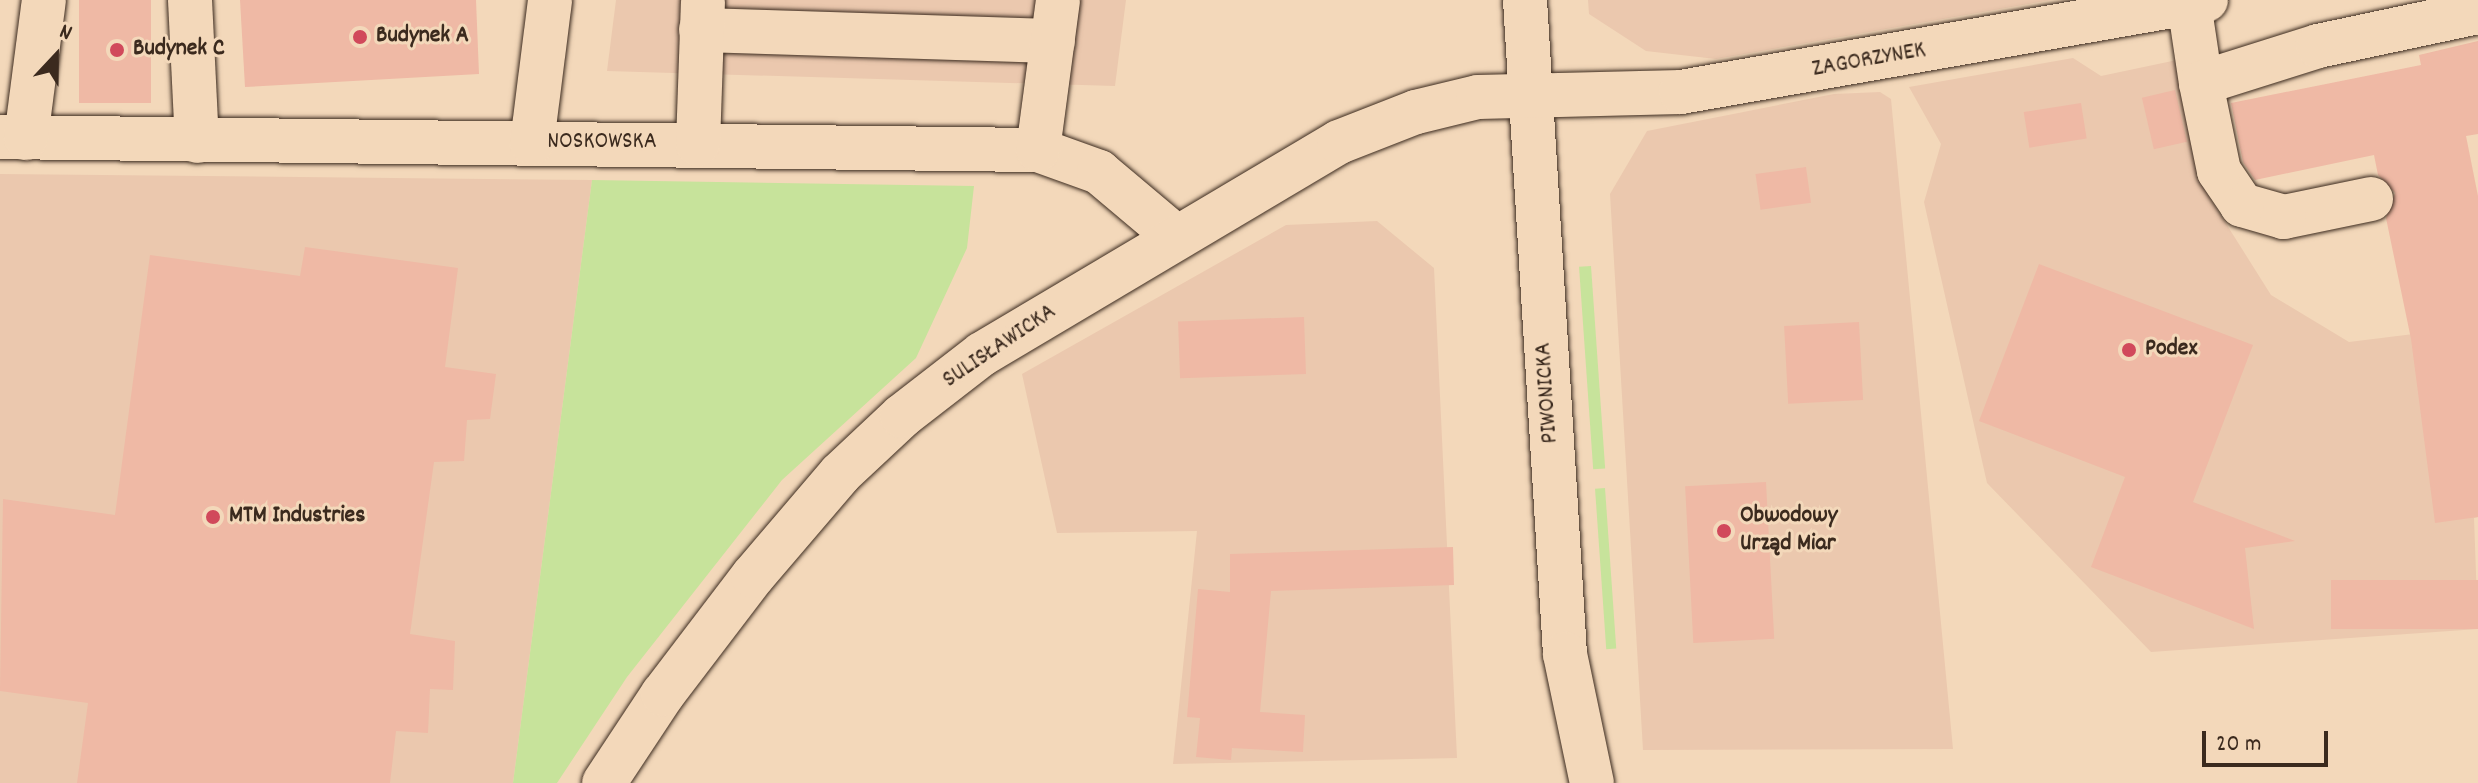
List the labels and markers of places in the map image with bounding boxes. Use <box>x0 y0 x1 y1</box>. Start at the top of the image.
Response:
place label: Budynek A <box>376 23 469 51</box>
marker: Budynek A <box>351 28 369 46</box>
place label: Budynek C <box>133 36 225 64</box>
marker: Budynek C <box>108 41 126 59</box>
place label: Podex <box>2145 336 2197 364</box>
marker: Podex <box>2120 341 2138 359</box>
place label: MTM Industries <box>229 503 365 531</box>
place label: Obwodowy Urząd Miar <box>1740 503 1837 559</box>
marker: MTM Industries <box>204 508 222 526</box>
marker: Obwodowy Urząd Miar <box>1715 522 1733 540</box>

